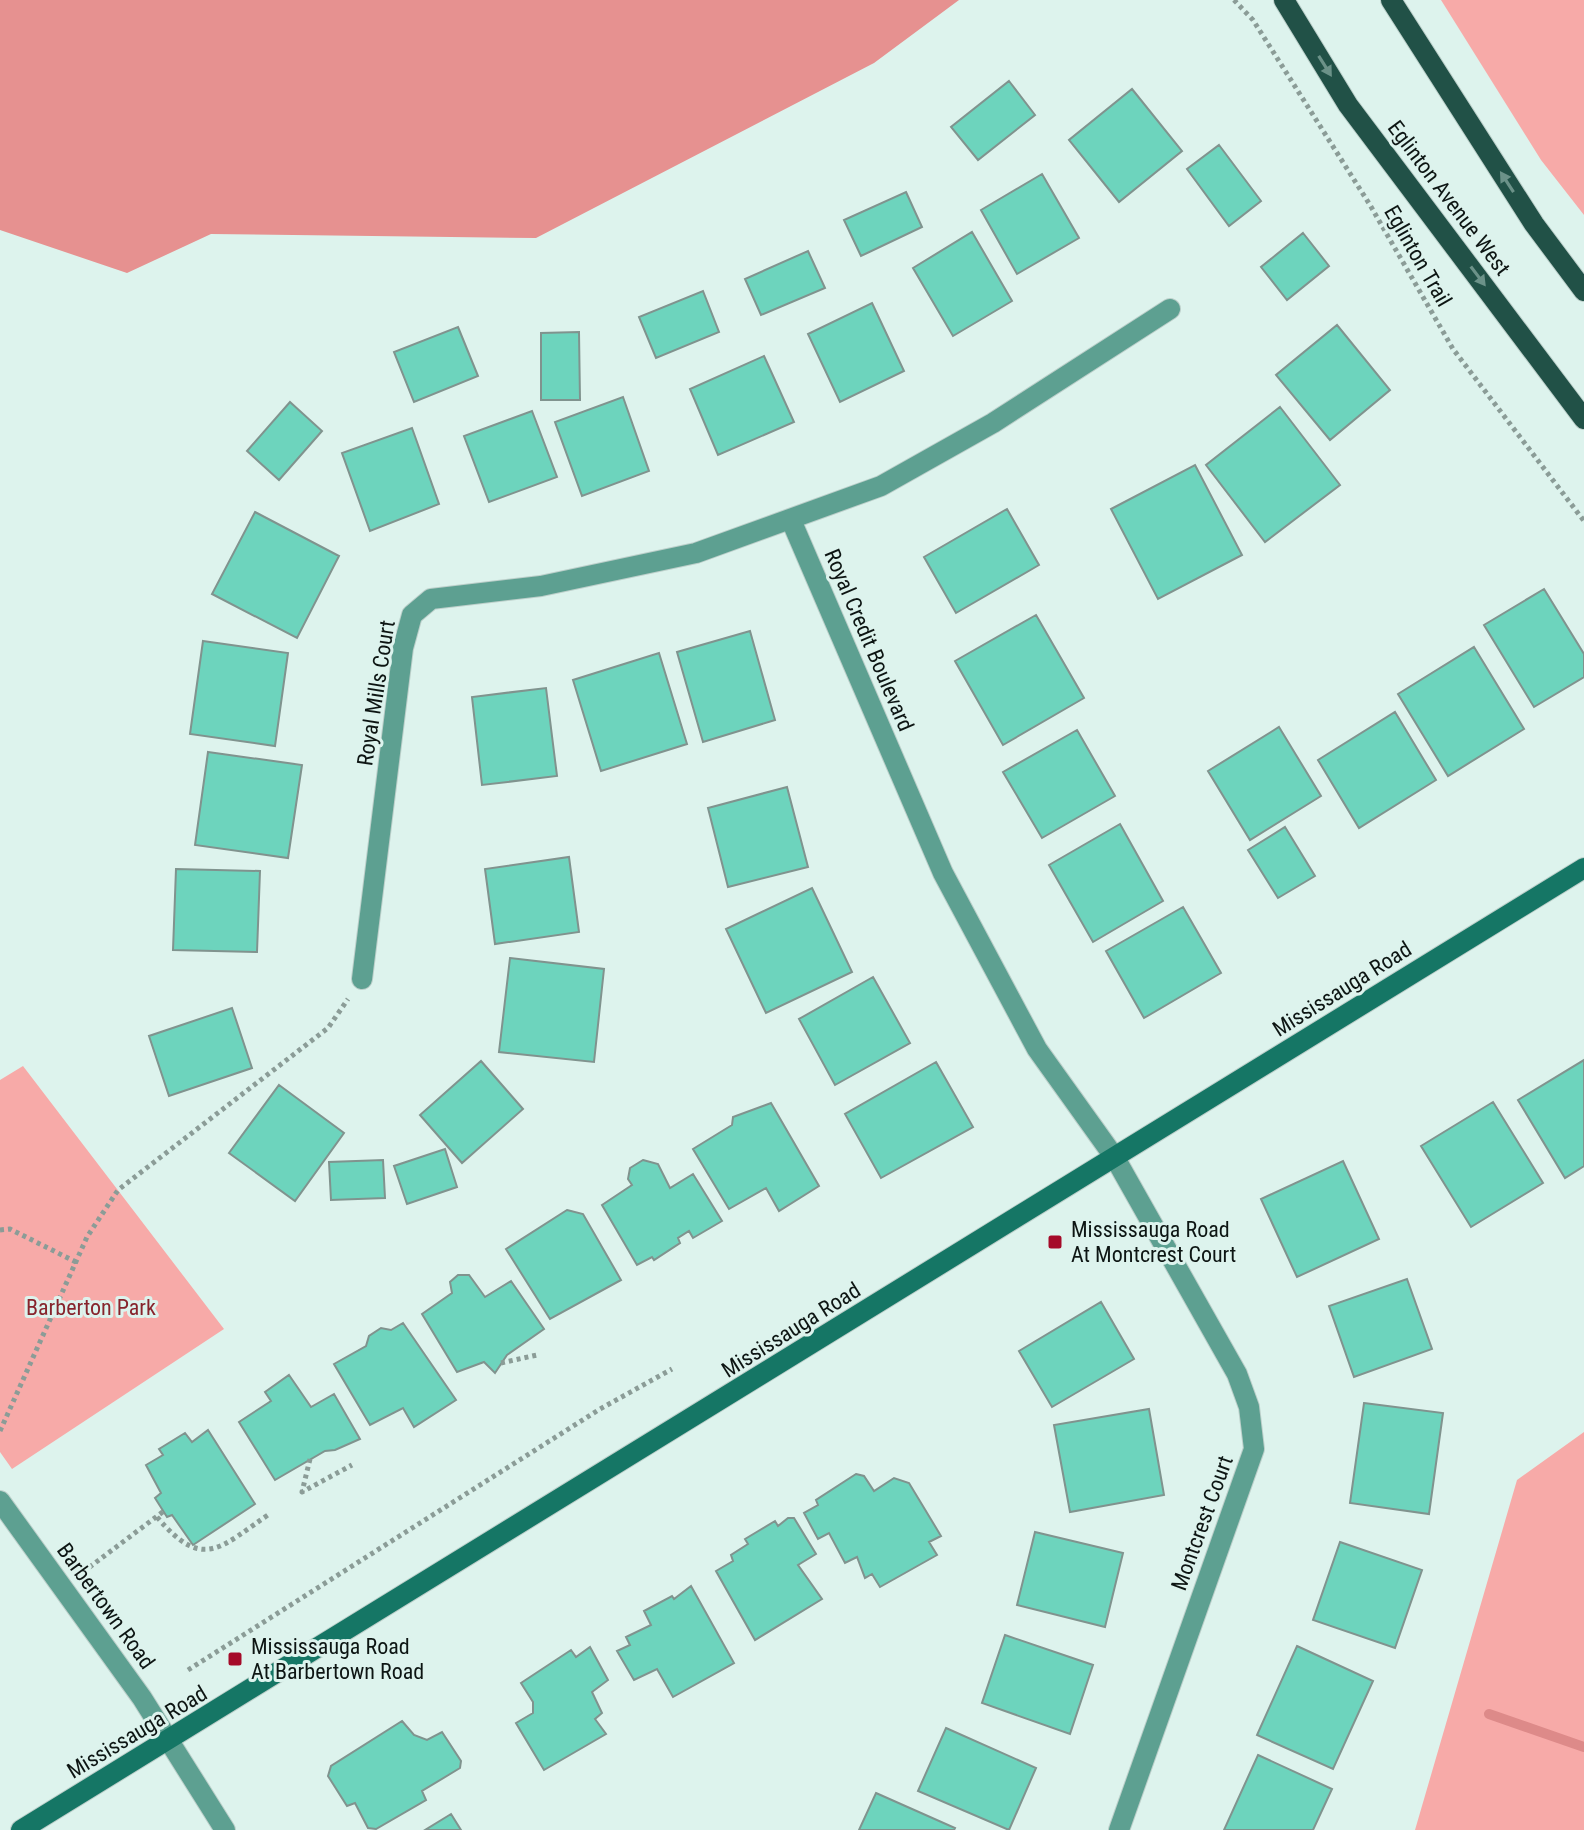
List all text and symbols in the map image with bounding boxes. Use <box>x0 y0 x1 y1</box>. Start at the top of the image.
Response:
one-way arrow <box>1317 55 1331 77</box>
street label: Eglinton Avenue West <box>1383 116 1515 280</box>
one-way arrow <box>1500 171 1515 193</box>
street label: Eglinton Trail <box>1379 201 1457 311</box>
one-way arrow <box>1469 266 1485 287</box>
street label: Royal Credit Boulevard <box>819 545 919 735</box>
street label: Royal Mills Court <box>352 618 400 768</box>
street label: Mississauga Road <box>1268 936 1416 1042</box>
place label: Mississauga Road At Montcrest Court <box>1071 1217 1236 1267</box>
marker: Mississauga Road At Montcrest Court <box>1046 1233 1064 1251</box>
street label: Mississauga Road <box>717 1277 865 1383</box>
park label: Barberton Park <box>26 1295 156 1320</box>
street label: Montcrest Court <box>1166 1452 1238 1594</box>
street label: Barbertown Road <box>52 1538 160 1674</box>
place label: Mississauga Road At Barbertown Road <box>251 1634 424 1684</box>
marker: Mississauga Road At Barbertown Road <box>226 1650 244 1668</box>
street label: Mississauga Road <box>63 1680 211 1784</box>

